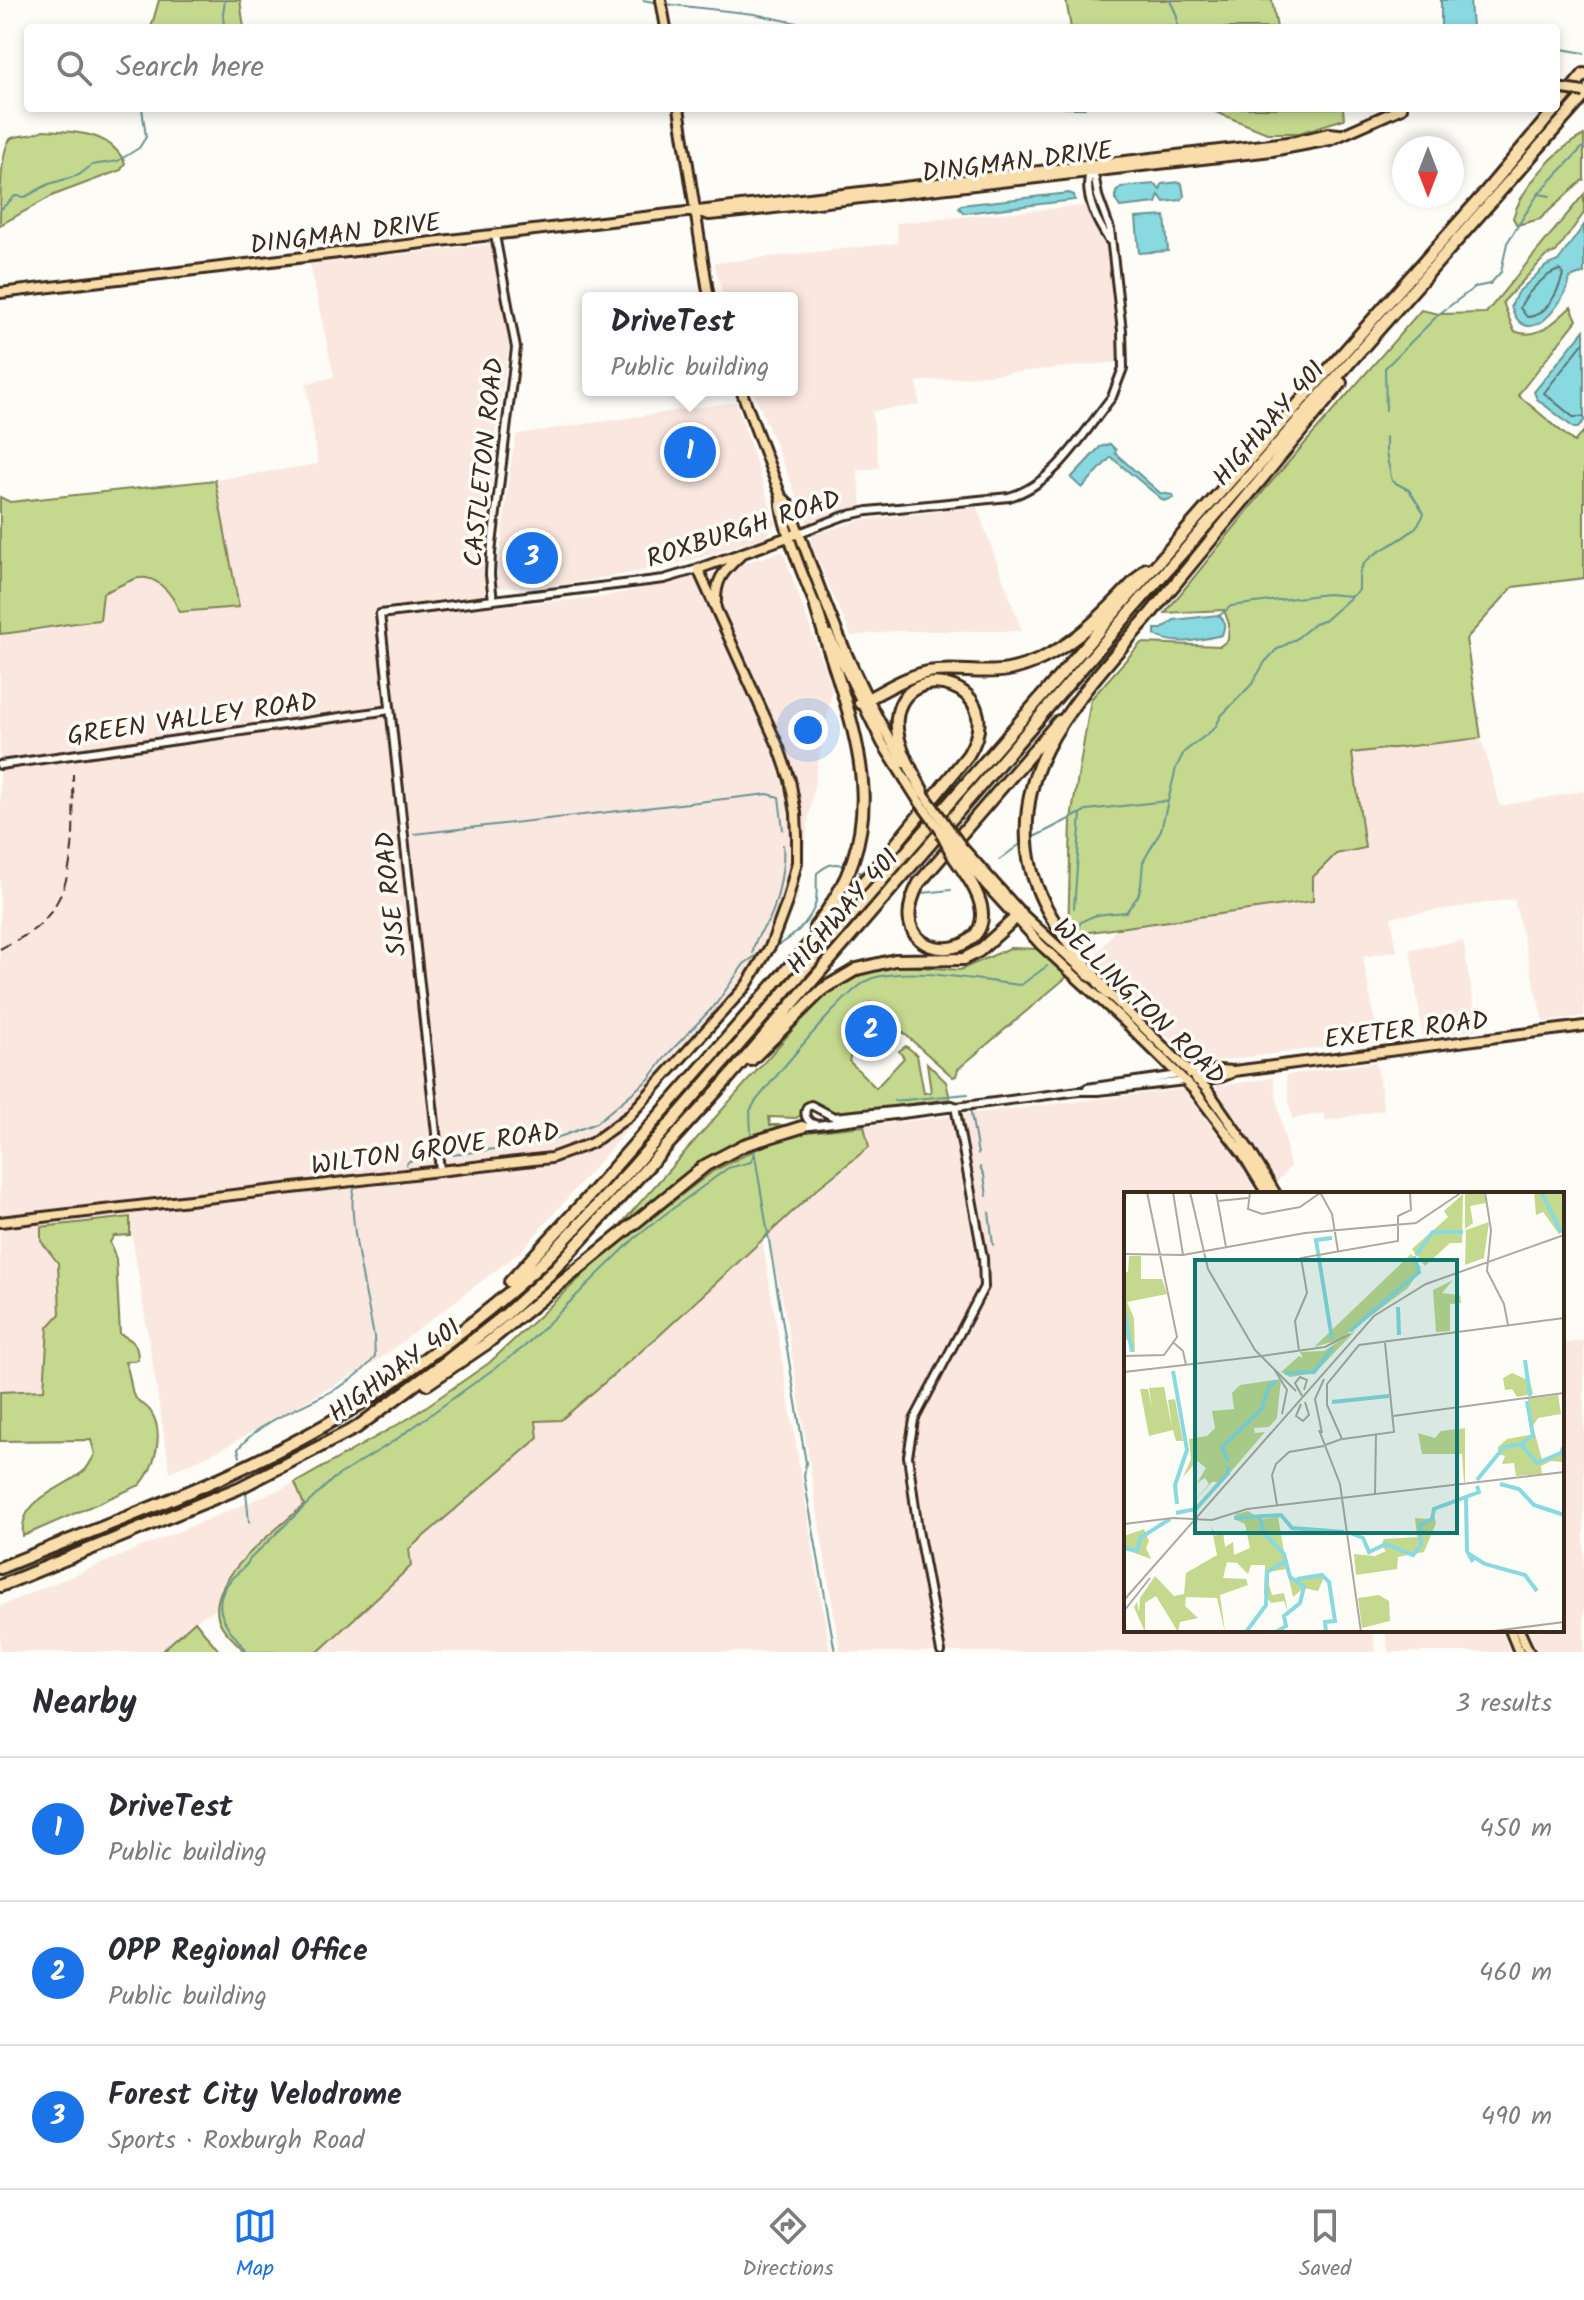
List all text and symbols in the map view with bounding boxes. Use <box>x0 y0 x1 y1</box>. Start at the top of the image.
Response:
search box <box>24 24 1560 112</box>
text: Search here <box>116 44 264 92</box>
icon: search <box>52 46 96 90</box>
street label: DINGMAN DRIVE <box>920 130 1116 196</box>
north arrow <box>1392 136 1464 208</box>
street label: DINGMAN DRIVE <box>248 202 444 268</box>
popup <box>582 292 798 396</box>
text: DriveTest <box>611 299 735 347</box>
text: Public building <box>611 347 769 389</box>
street label: HIGHWAY 401 <box>1203 352 1336 497</box>
street label: CASTLETON ROAD <box>453 356 517 569</box>
pin: 1 <box>664 422 716 482</box>
street label: ROXBURGH ROAD <box>641 479 846 581</box>
pin: 3 <box>506 528 558 588</box>
street label: GREEN VALLEY ROAD <box>65 682 320 758</box>
your location <box>788 710 828 750</box>
street label: SISE ROAD <box>365 829 419 958</box>
street label: HIGHWAY 401 <box>777 840 910 985</box>
street label: WELLINGTON ROAD <box>1042 908 1235 1096</box>
street label: EXETER ROAD <box>1322 1000 1491 1062</box>
pin: 2 <box>845 1001 897 1061</box>
street label: WILTON GROVE ROAD <box>308 1112 562 1188</box>
inset map <box>1124 1192 1564 1632</box>
street label: HIGHWAY 401 <box>320 1309 471 1434</box>
text: Nearby <box>32 1677 137 1731</box>
text: 3 results <box>1455 1683 1552 1725</box>
text: DriveTest <box>108 1784 232 1832</box>
text: 1 <box>54 1808 62 1850</box>
text: 450 m <box>1480 1808 1552 1850</box>
text: Public building <box>108 1832 267 1874</box>
text: OPP Regional Office <box>108 1928 368 1976</box>
text: 2 <box>50 1952 66 1994</box>
text: 460 m <box>1479 1952 1552 1994</box>
text: Public building <box>108 1976 267 2018</box>
text: Forest City Velodrome <box>108 2072 402 2120</box>
text: 3 <box>51 2096 65 2138</box>
text: 490 m <box>1481 2096 1552 2138</box>
text: Sports · Roxburgh Road <box>108 2120 364 2162</box>
tab: Map <box>233 2204 277 2287</box>
tab: Directions <box>742 2204 834 2287</box>
tab: Saved <box>1299 2204 1351 2287</box>

